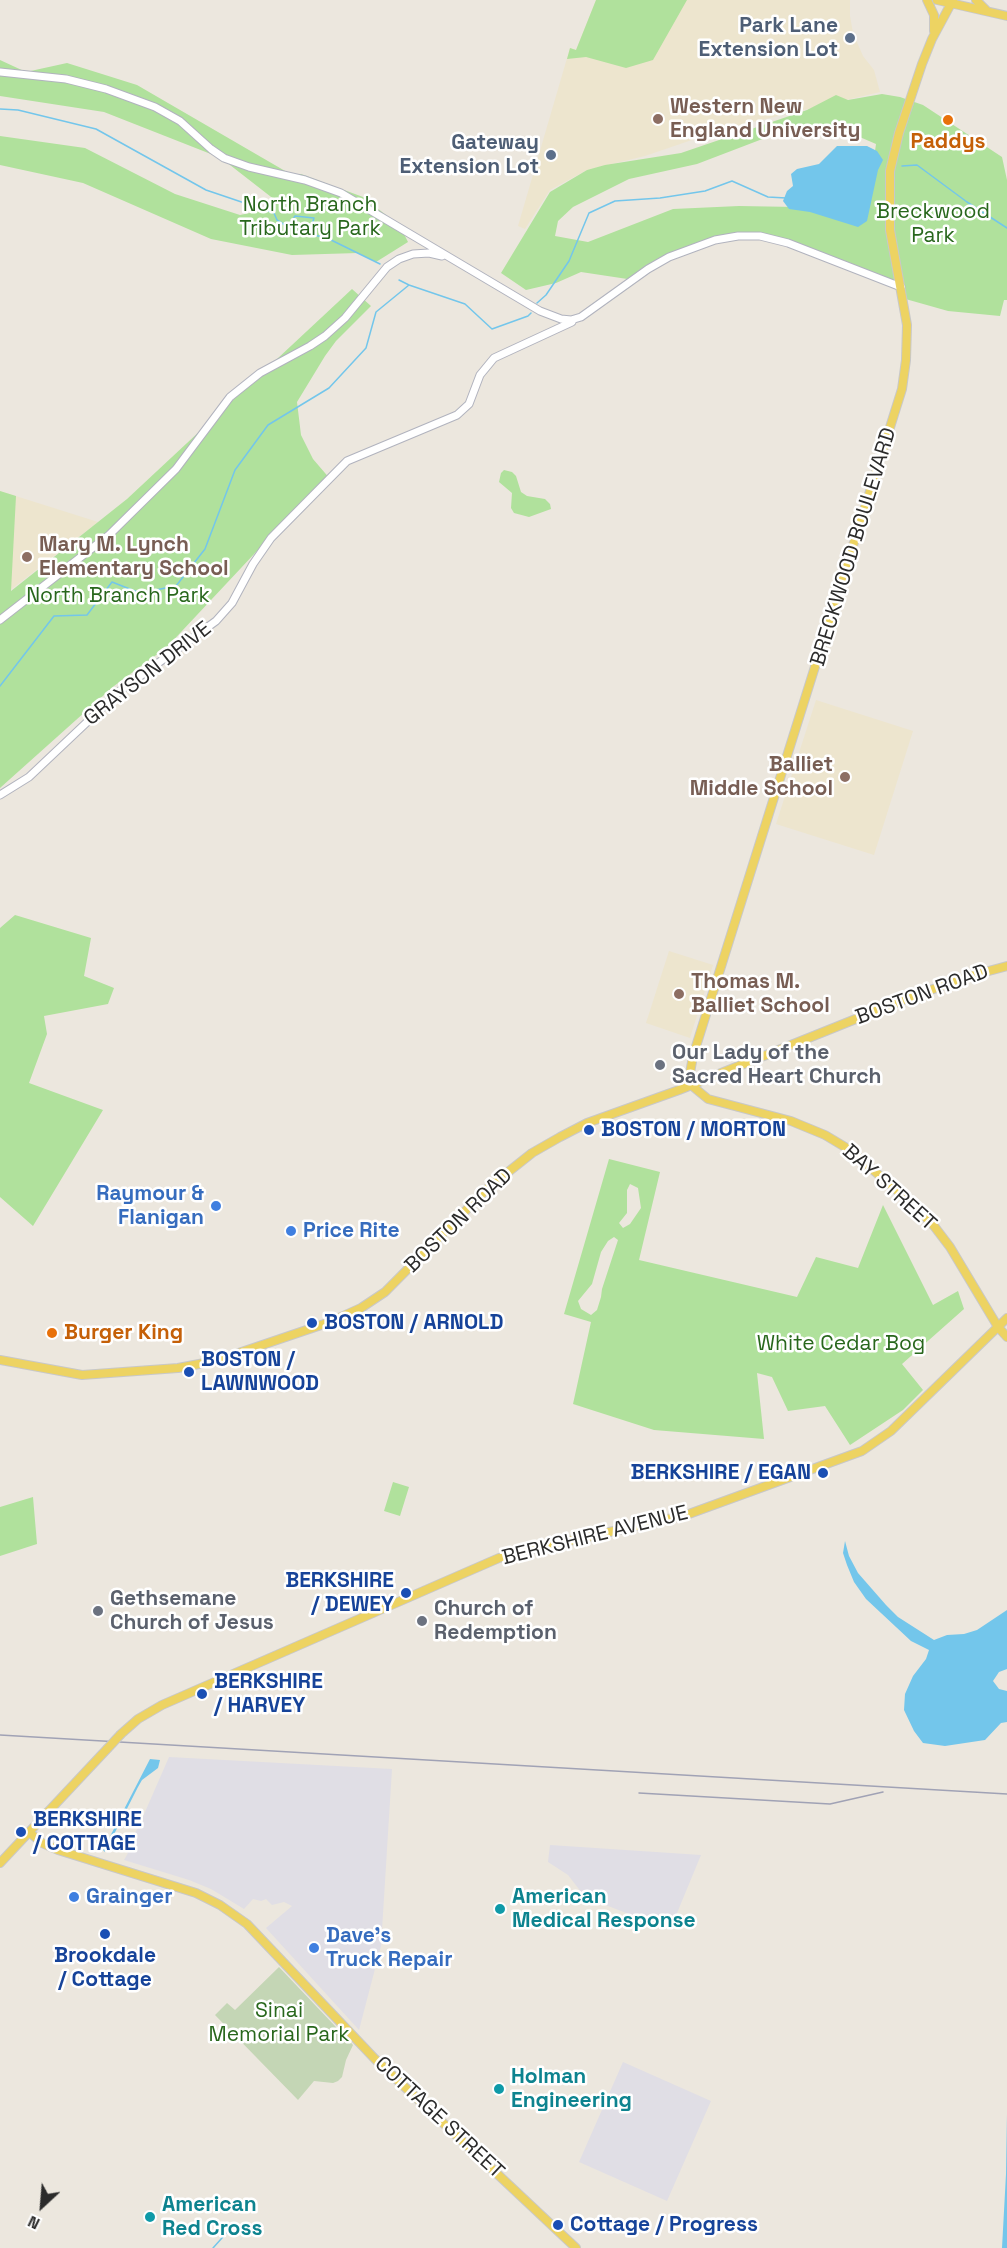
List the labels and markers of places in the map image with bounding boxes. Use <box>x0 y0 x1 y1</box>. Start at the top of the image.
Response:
place label: Park Lane Extension Lot <box>698 13 838 63</box>
marker: Park Lane Extension Lot <box>843 31 857 45</box>
place label: Western New England University <box>670 94 860 144</box>
marker: Western New England University <box>651 112 665 126</box>
marker: Paddys <box>941 113 955 127</box>
place label: Paddys <box>910 129 986 155</box>
place label: Gateway Extension Lot <box>399 130 539 180</box>
marker: Gateway Extension Lot <box>544 148 558 162</box>
place label: Mary M. Lynch Elementary School <box>39 532 229 582</box>
marker: Mary M. Lynch Elementary School <box>20 550 34 564</box>
place label: Balliet Middle School <box>690 752 833 802</box>
marker: Balliet Middle School <box>838 770 852 784</box>
place label: Thomas M. Balliet School <box>691 969 830 1019</box>
marker: Thomas M. Balliet School <box>672 987 686 1001</box>
place label: Our Lady of the Sacred Heart Church <box>672 1040 881 1090</box>
marker: Our Lady of the Sacred Heart Church <box>653 1058 667 1072</box>
place label: BOSTON / MORTON <box>601 1117 786 1143</box>
marker: BOSTON / MORTON <box>582 1123 596 1137</box>
place label: Raymour & Flanigan <box>96 1181 204 1231</box>
marker: Raymour & Flanigan <box>209 1199 223 1213</box>
place label: Price Rite <box>303 1218 400 1244</box>
marker: Price Rite <box>284 1224 298 1238</box>
place label: BOSTON / ARNOLD <box>324 1310 503 1336</box>
marker: BOSTON / ARNOLD <box>305 1316 319 1330</box>
place label: Burger King <box>64 1320 183 1346</box>
marker: Burger King <box>45 1326 59 1340</box>
place label: BOSTON / LAWNWOOD <box>201 1347 319 1397</box>
marker: BOSTON / LAWNWOOD <box>182 1365 196 1379</box>
place label: BERKSHIRE / EGAN <box>630 1460 811 1486</box>
marker: BERKSHIRE / EGAN <box>816 1466 830 1480</box>
place label: BERKSHIRE / DEWEY <box>285 1568 394 1618</box>
place label: Gethsemane Church of Jesus <box>110 1586 274 1636</box>
marker: BERKSHIRE / DEWEY <box>399 1586 413 1600</box>
place label: Church of Redemption <box>434 1596 557 1646</box>
marker: Gethsemane Church of Jesus <box>91 1604 105 1618</box>
marker: Church of Redemption <box>415 1614 429 1628</box>
place label: BERKSHIRE / HARVEY <box>214 1669 323 1719</box>
marker: BERKSHIRE / HARVEY <box>195 1687 209 1701</box>
place label: BERKSHIRE / COTTAGE <box>33 1807 142 1857</box>
marker: BERKSHIRE / COTTAGE <box>14 1825 28 1839</box>
place label: Grainger <box>86 1884 172 1910</box>
place label: American Medical Response <box>512 1884 696 1934</box>
marker: Grainger <box>67 1890 81 1904</box>
marker: American Medical Response <box>493 1902 507 1916</box>
place label: Dave's Truck Repair <box>326 1923 452 1973</box>
marker: Brookdale / Cottage <box>98 1927 112 1941</box>
marker: Dave's Truck Repair <box>307 1941 321 1955</box>
place label: Brookdale / Cottage <box>54 1943 156 1993</box>
place label: Holman Engineering <box>511 2064 632 2114</box>
marker: Holman Engineering <box>492 2082 506 2096</box>
place label: American Red Cross <box>162 2192 262 2242</box>
marker: American Red Cross <box>143 2210 157 2224</box>
place label: Cottage / Progress <box>570 2212 758 2238</box>
marker: Cottage / Progress <box>551 2218 565 2232</box>

